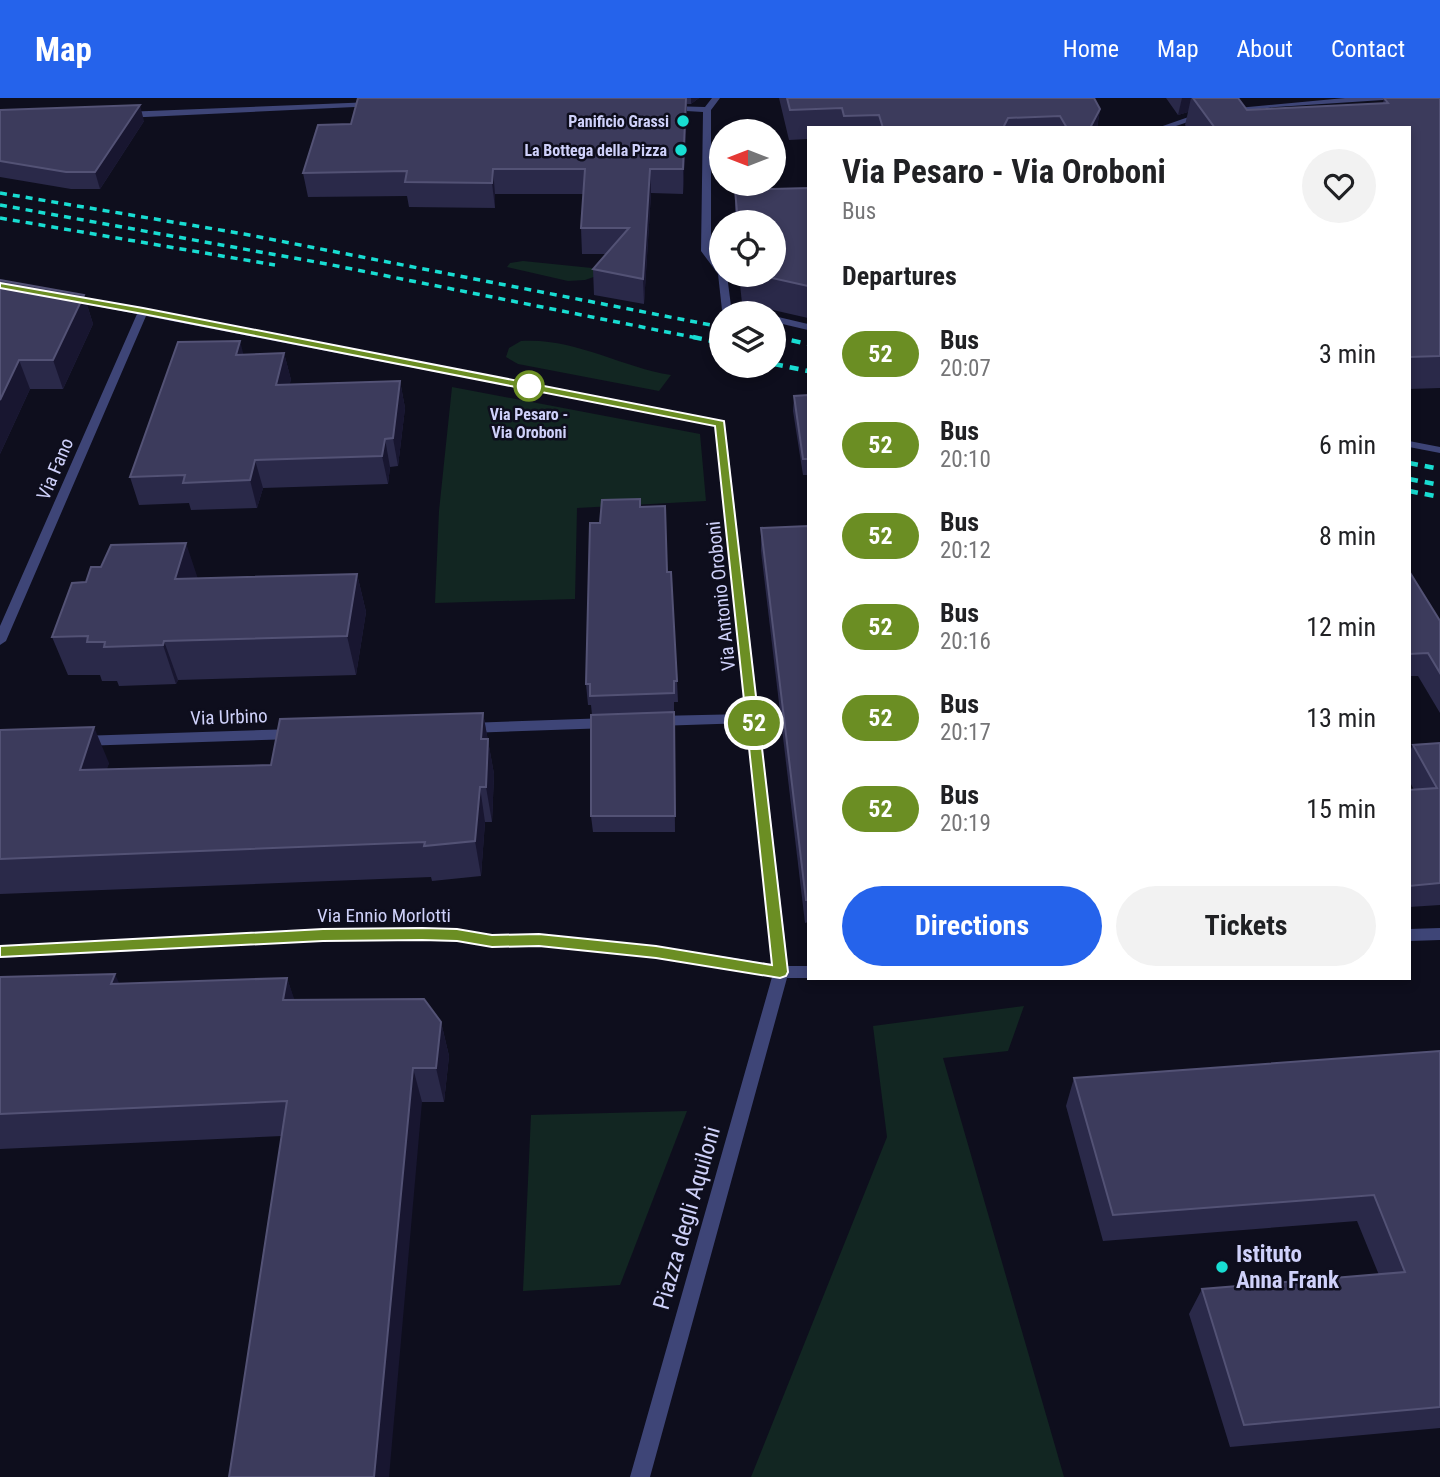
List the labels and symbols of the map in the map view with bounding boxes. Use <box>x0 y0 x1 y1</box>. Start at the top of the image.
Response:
place label: Panificio Grassi <box>568 112 669 131</box>
marker: Panificio Grassi <box>675 113 691 129</box>
north arrow <box>709 119 786 196</box>
place label: La Bottega della Pizza <box>524 141 667 160</box>
marker: La Bottega della Pizza <box>673 142 689 158</box>
marker: Via Pesaro - Via Oroboni <box>514 371 544 401</box>
place label: Via Pesaro - Via Oroboni <box>490 405 568 442</box>
street label: Via Fano <box>32 435 78 503</box>
street label: Via Antonio Oroboni <box>702 520 740 672</box>
line badge: 52 <box>722 700 786 746</box>
street label: Via Urbino <box>190 704 268 730</box>
street label: Via Ennio Morlotti <box>317 904 451 927</box>
street label: Piazza degli Aquiloni <box>648 1123 726 1313</box>
place label: Istituto Anna Frank <box>1236 1241 1340 1294</box>
marker: Istituto Anna Frank <box>1214 1259 1230 1275</box>

